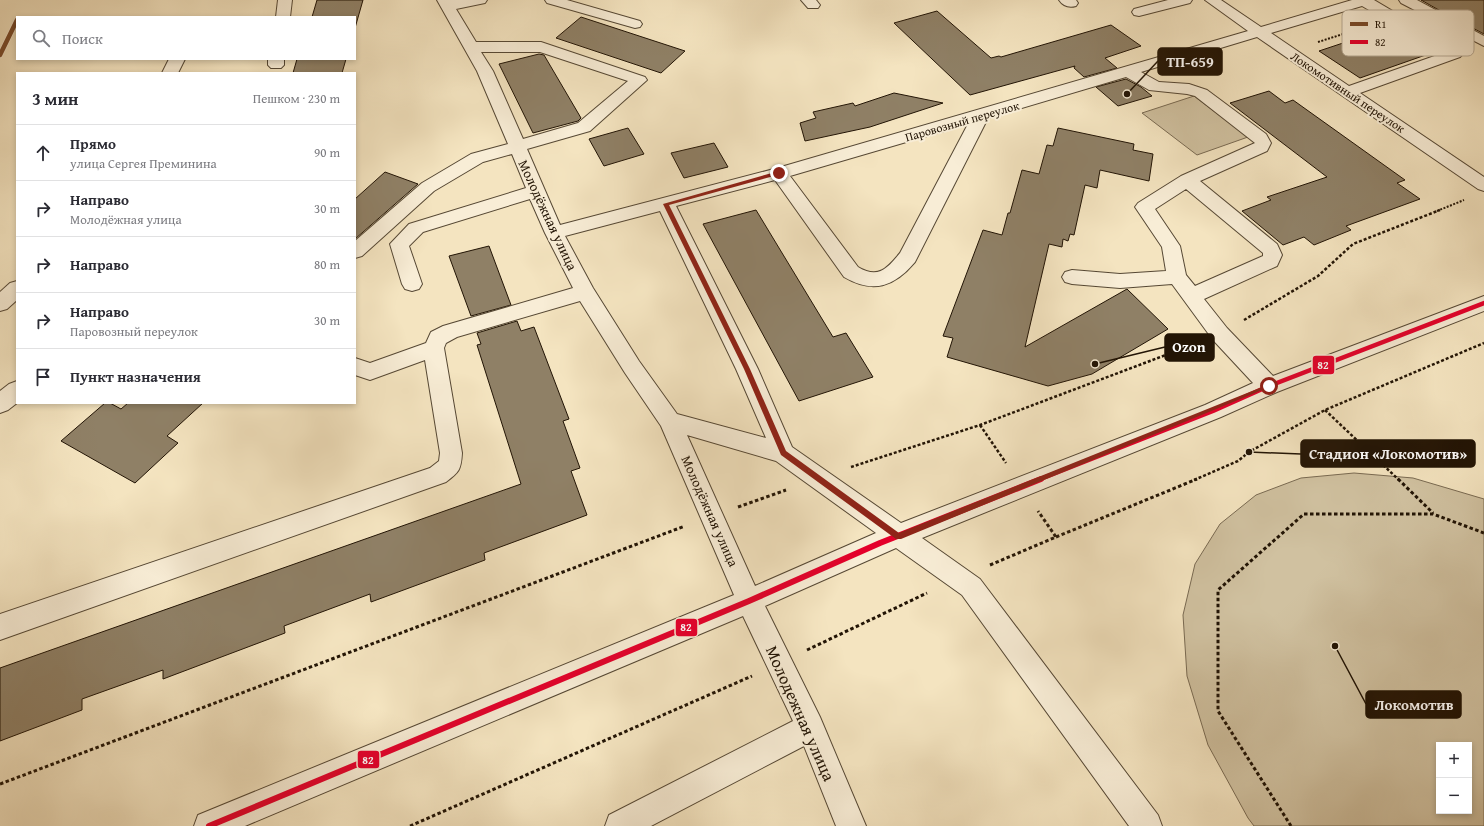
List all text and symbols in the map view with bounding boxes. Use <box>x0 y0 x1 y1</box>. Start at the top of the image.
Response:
legend <box>1342 10 1474 56</box>
search box <box>16 16 356 60</box>
text: R1 <box>1375 16 1387 32</box>
icon: search <box>30 27 52 49</box>
text: Поиск <box>62 28 103 49</box>
text: 82 <box>1375 34 1386 50</box>
street label: Локомотивный переулок <box>1288 47 1409 137</box>
callout: ТП-659 <box>1158 48 1222 75</box>
text: ТП-659 <box>1166 51 1214 72</box>
text: 3 мин <box>32 86 78 111</box>
text: Пешком · 230 m <box>253 89 340 108</box>
street label: Паровозный переулок <box>903 96 1022 145</box>
text: Прямо <box>70 133 116 154</box>
icon: ahead <box>32 142 54 164</box>
text: 90 m <box>314 143 340 162</box>
text: улица Сергея Преминина <box>70 154 217 173</box>
street label: Молодёжная улица <box>514 156 583 274</box>
route end <box>770 164 788 182</box>
text: Направо <box>70 189 129 210</box>
icon: right <box>32 198 54 220</box>
text: 30 m <box>314 199 340 218</box>
text: Молодёжная улица <box>70 210 182 229</box>
icon: right <box>32 254 54 276</box>
text: Направо <box>70 254 129 275</box>
text: 80 m <box>314 255 340 274</box>
text: Направо <box>70 301 129 322</box>
icon: right <box>32 310 54 332</box>
text: 30 m <box>314 311 340 330</box>
text: Паровозный переулок <box>70 322 198 341</box>
callout: Ozon <box>1165 334 1214 361</box>
text: Ozon <box>1172 336 1206 357</box>
line badge: 82 <box>1312 355 1335 375</box>
text: 82 <box>1317 357 1329 373</box>
icon: arrive <box>32 366 54 388</box>
text: Пункт назначения <box>70 366 201 387</box>
route start <box>1260 377 1278 395</box>
callout: Стадион «Локомотив» <box>1301 440 1475 467</box>
text: Стадион «Локомотив» <box>1309 443 1467 464</box>
street label: Молодёжная улица <box>676 452 744 570</box>
line badge: 82 <box>675 618 698 637</box>
text: 82 <box>680 619 692 635</box>
street label: Молодежная улица <box>760 641 842 785</box>
callout: Локомотив <box>1366 691 1461 718</box>
text: Локомотив <box>1374 694 1454 715</box>
map controls <box>1436 742 1472 814</box>
button: + <box>1436 742 1472 778</box>
line badge: 82 <box>357 750 380 769</box>
text: 82 <box>362 752 374 768</box>
button: − <box>1436 778 1472 814</box>

